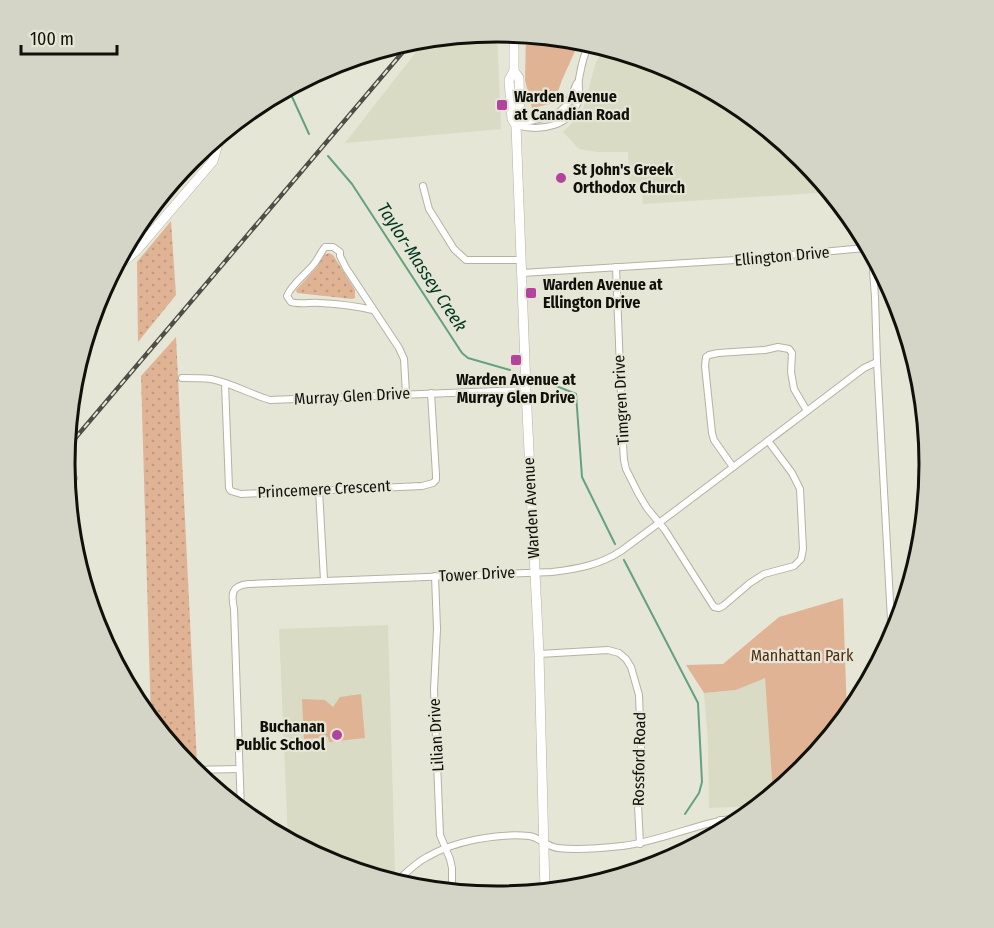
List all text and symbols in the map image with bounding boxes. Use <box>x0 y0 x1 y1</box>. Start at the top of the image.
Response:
scale bar <box>21 18 117 56</box>
text: 100 m <box>30 28 74 50</box>
place label: Warden Avenue at Canadian Road <box>514 87 630 124</box>
marker: Warden Avenue at Canadian Road <box>495 98 509 112</box>
place label: St John's Greek Orthodox Church <box>573 160 685 197</box>
marker: St John's Greek Orthodox Church <box>554 171 568 185</box>
water label: Taylor-Massey Creek <box>372 199 472 336</box>
street label: Ellington Drive <box>734 242 830 270</box>
place label: Warden Avenue at Ellington Drive <box>543 275 663 312</box>
marker: Warden Avenue at Ellington Drive <box>524 286 538 300</box>
marker: Warden Avenue at Murray Glen Drive <box>509 353 523 367</box>
street label: Timgren Drive <box>609 354 633 446</box>
place label: Warden Avenue at Murray Glen Drive <box>456 370 576 407</box>
street label: Murray Glen Drive <box>293 383 411 409</box>
street label: Warden Avenue <box>519 457 543 559</box>
street label: Princemere Crescent <box>257 476 392 502</box>
street label: Tower Drive <box>438 563 516 585</box>
park label: Manhattan Park <box>751 646 854 665</box>
street label: Lilian Drive <box>425 698 447 772</box>
street label: Rossford Road <box>629 712 649 806</box>
place label: Buchanan Public School <box>236 717 326 754</box>
marker: Buchanan Public School <box>330 728 344 742</box>

